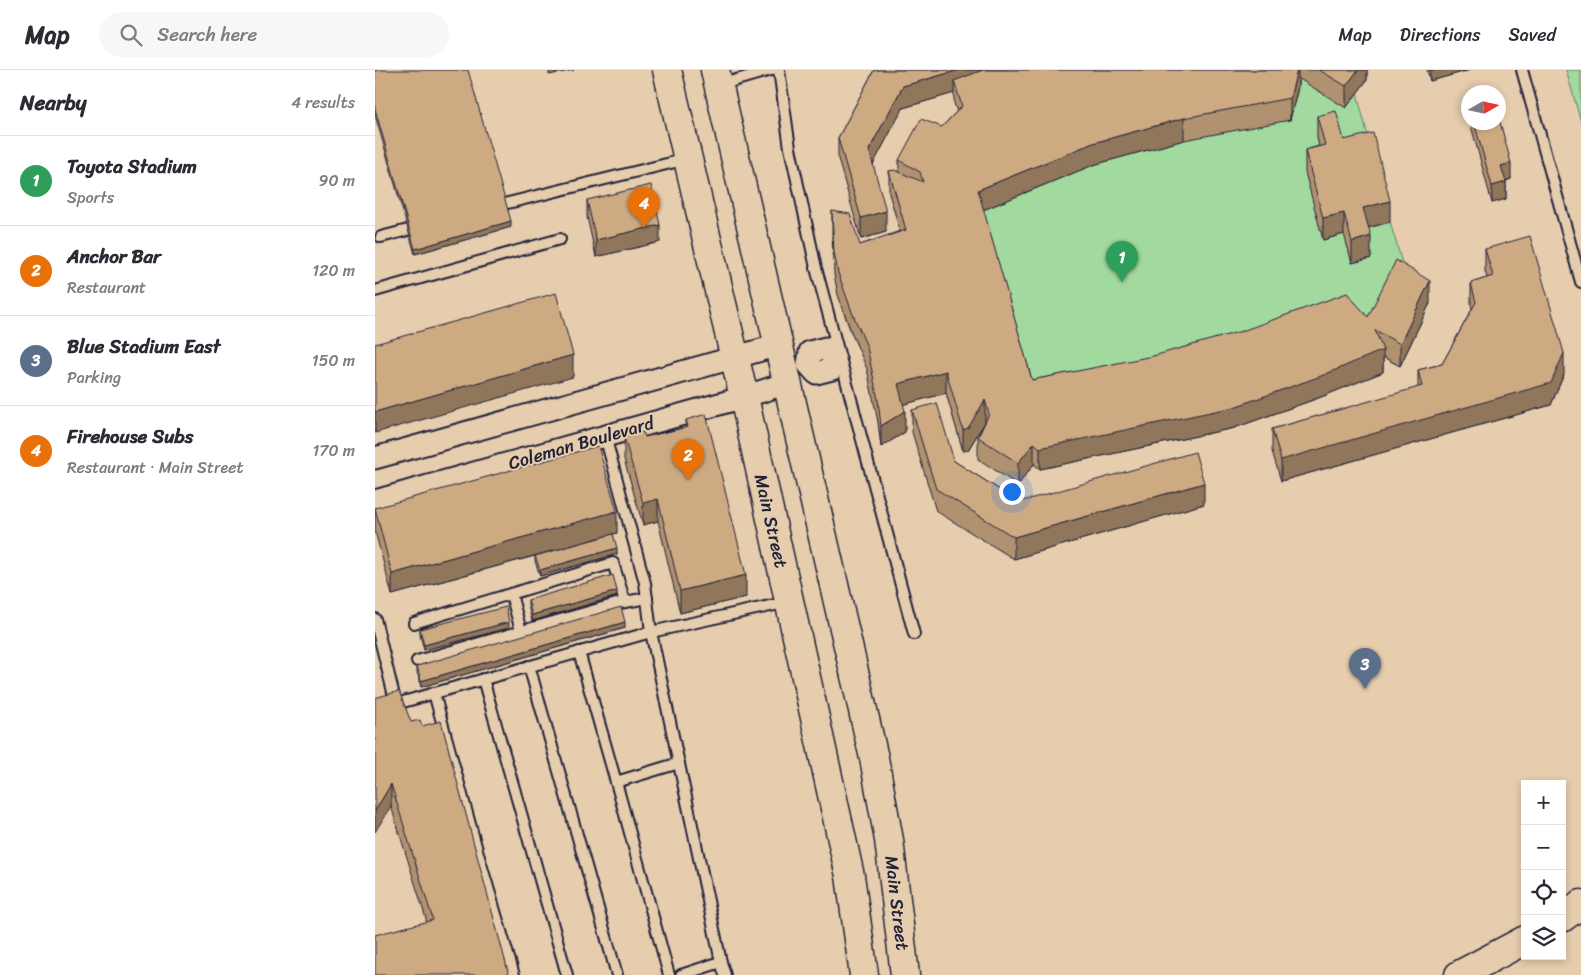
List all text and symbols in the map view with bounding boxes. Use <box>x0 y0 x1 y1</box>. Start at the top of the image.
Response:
search box <box>99 12 449 57</box>
text: Map <box>25 14 69 56</box>
text: Search here <box>157 18 257 51</box>
text: Map <box>1339 19 1372 51</box>
text: Directions <box>1400 19 1481 51</box>
text: Saved <box>1509 19 1556 51</box>
icon: search <box>117 21 145 49</box>
text: Nearby <box>20 84 86 122</box>
north arrow <box>1461 85 1506 130</box>
text: 4 results <box>291 88 355 117</box>
text: Toyota Stadium <box>67 150 197 183</box>
text: 1 <box>33 166 39 195</box>
text: 90 m <box>319 166 355 195</box>
text: Sports <box>67 183 114 212</box>
pin: 4 <box>628 187 660 228</box>
text: Anchor Bar <box>67 240 161 273</box>
pin: 1 <box>1106 241 1138 282</box>
text: 2 <box>31 256 41 285</box>
text: 120 m <box>312 256 355 285</box>
text: Restaurant <box>67 273 146 302</box>
text: Blue Stadium East <box>67 330 221 363</box>
text: 3 <box>32 346 40 375</box>
text: 150 m <box>312 346 355 375</box>
text: Parking <box>67 363 121 392</box>
street label: Coleman Boulevard <box>504 406 659 479</box>
text: Firehouse Subs <box>67 420 193 453</box>
text: 4 <box>31 436 41 465</box>
text: 170 m <box>312 436 355 465</box>
pin: 2 <box>672 439 704 480</box>
text: Restaurant · Main Street <box>67 453 244 482</box>
street label: Main Street <box>745 471 797 571</box>
your location <box>999 479 1025 505</box>
pin: 3 <box>1349 648 1381 689</box>
map controls <box>1521 780 1566 960</box>
button: + <box>1521 780 1566 825</box>
button: − <box>1521 825 1566 870</box>
street label: Main Street <box>875 854 919 952</box>
button: locate <box>1521 870 1566 915</box>
button: layers <box>1521 915 1566 960</box>

